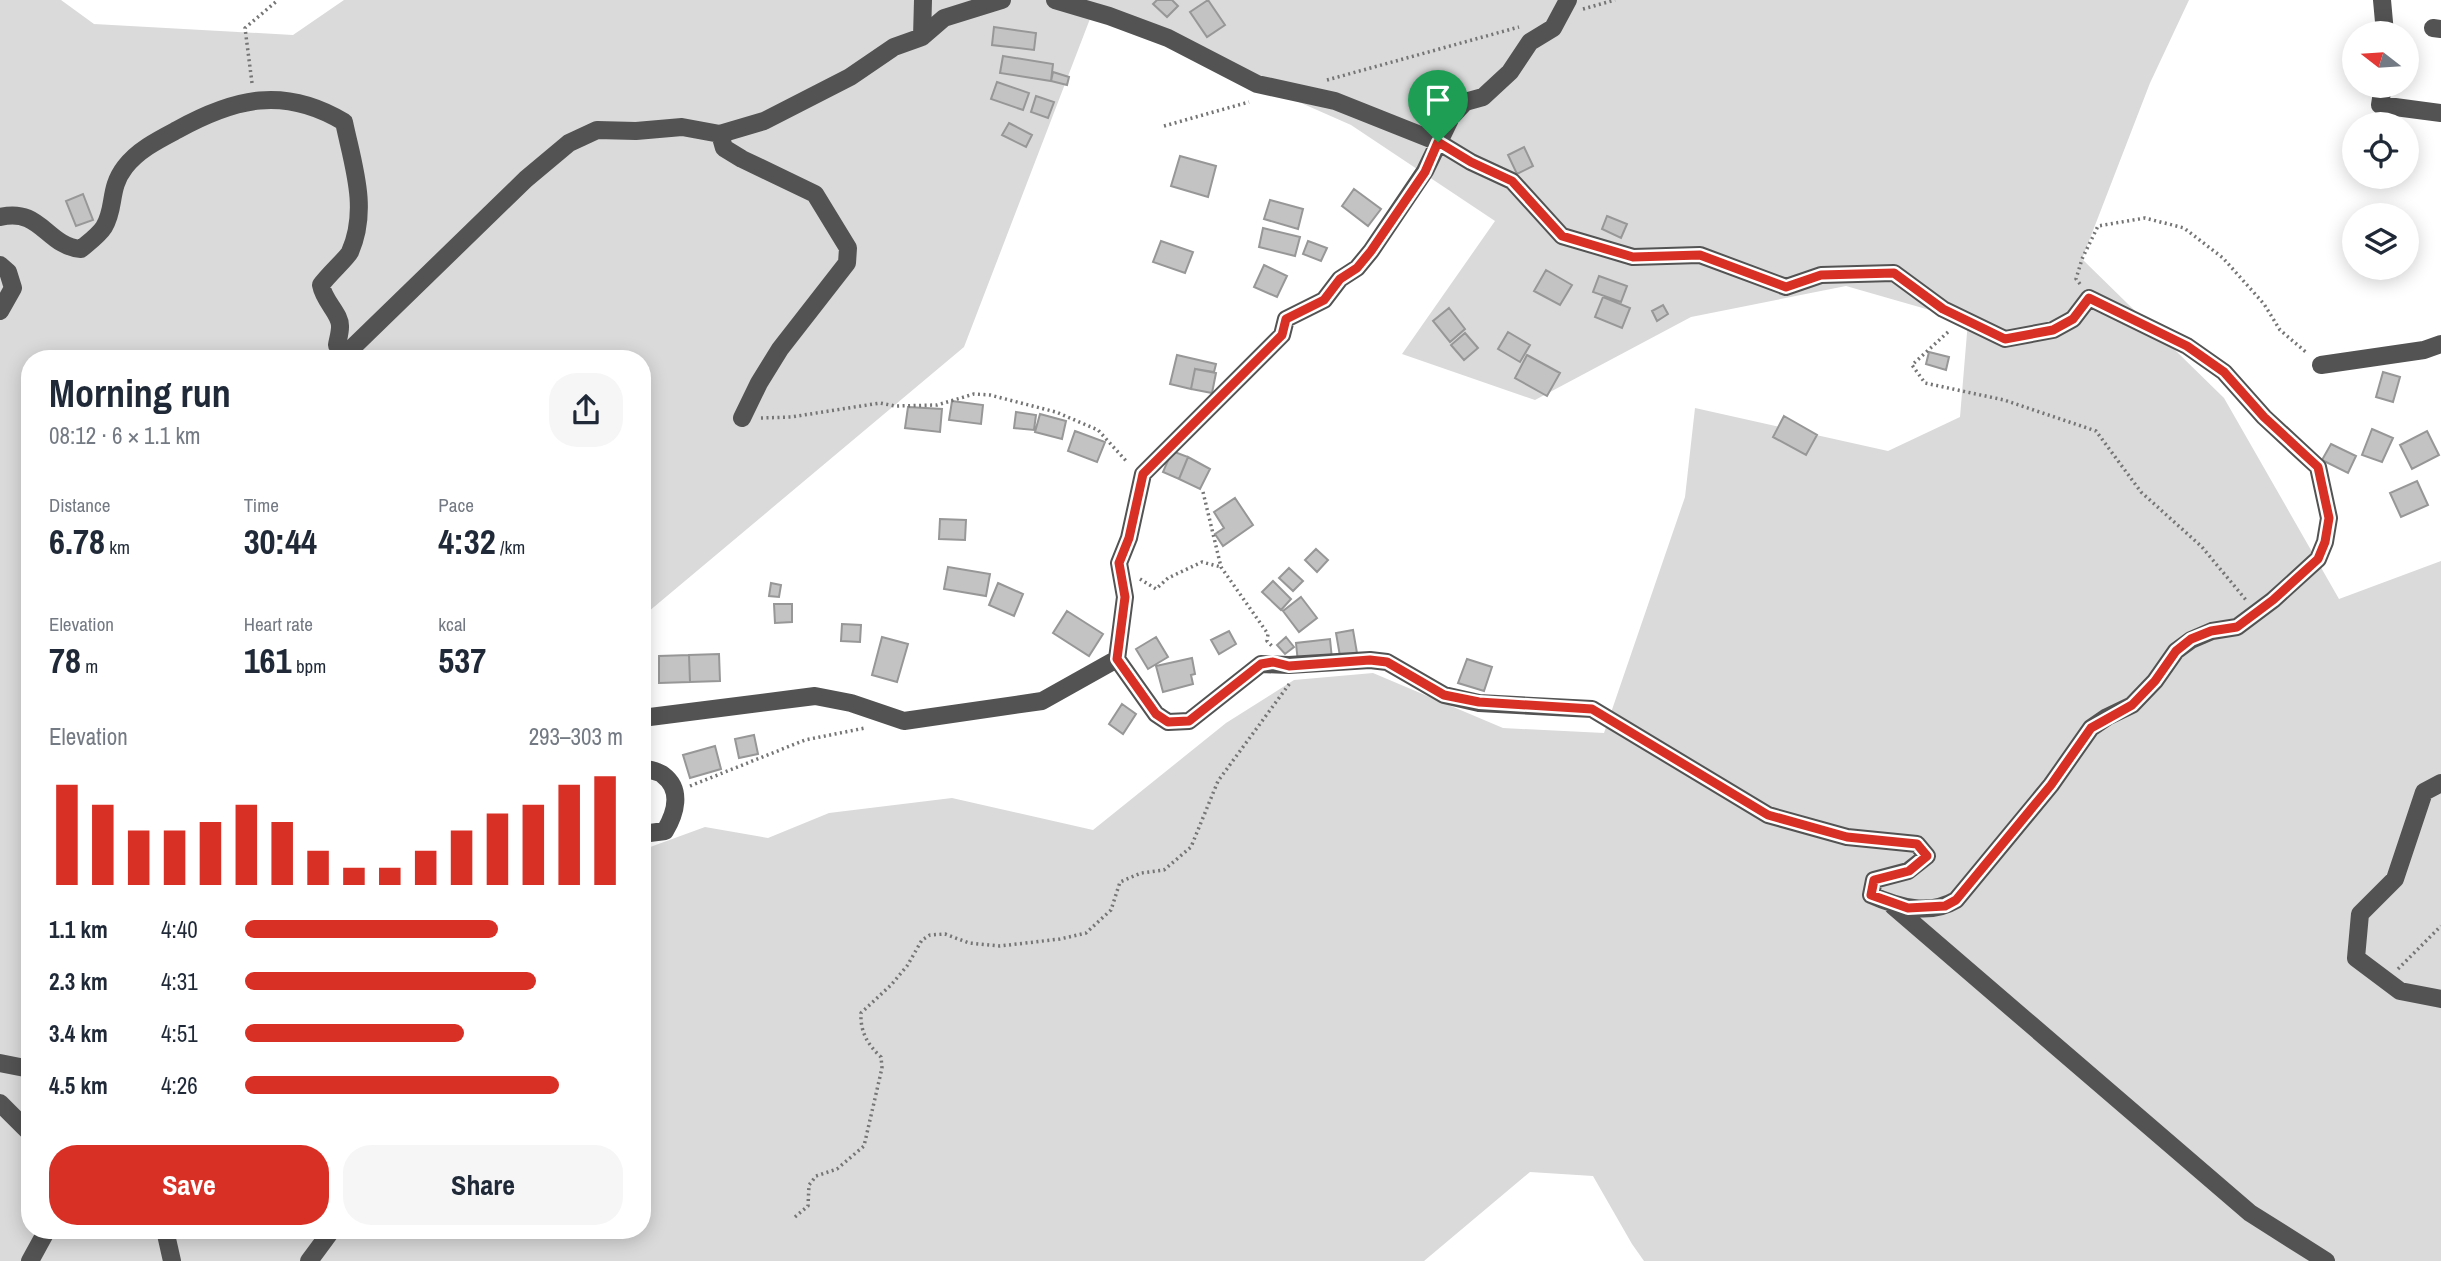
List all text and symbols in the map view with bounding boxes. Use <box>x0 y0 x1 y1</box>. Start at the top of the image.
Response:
north arrow <box>2342 21 2418 98</box>
map controls <box>2342 21 2419 280</box>
pin <box>1408 70 1468 142</box>
icon: arrive <box>1419 81 1457 119</box>
button: locate <box>2342 112 2419 189</box>
button: layers <box>2342 203 2419 280</box>
text: Morning run <box>49 368 231 419</box>
button: share <box>549 373 623 447</box>
text: 08:12 · 6 × 1.1 km <box>49 420 201 451</box>
text: Distance <box>49 492 110 518</box>
text: Time <box>244 492 279 518</box>
text: Pace <box>438 492 474 518</box>
text: 6.78 <box>49 518 105 565</box>
text: 30:44 <box>244 518 317 565</box>
text: 4:32 <box>438 518 496 565</box>
text: km <box>105 534 130 560</box>
text: /km <box>496 534 525 560</box>
text: Elevation <box>49 611 114 637</box>
text: Heart rate <box>244 611 313 637</box>
text: kcal <box>438 611 466 637</box>
text: 78 <box>49 637 81 684</box>
text: 161 <box>244 637 292 684</box>
text: 537 <box>438 637 486 684</box>
text: m <box>81 653 98 679</box>
text: bpm <box>292 653 326 679</box>
text: Elevation <box>49 721 128 752</box>
text: 293–303 m <box>529 721 623 752</box>
text: 1.1 km <box>49 914 108 945</box>
text: 4:40 <box>161 914 198 945</box>
text: 2.3 km <box>49 966 108 997</box>
text: 4:31 <box>161 966 198 997</box>
text: 3.4 km <box>49 1018 108 1049</box>
text: 4:51 <box>161 1018 198 1049</box>
text: 4.5 km <box>49 1070 108 1101</box>
text: 4:26 <box>161 1070 198 1101</box>
button: Save <box>49 1145 329 1225</box>
button: Share <box>343 1145 623 1225</box>

